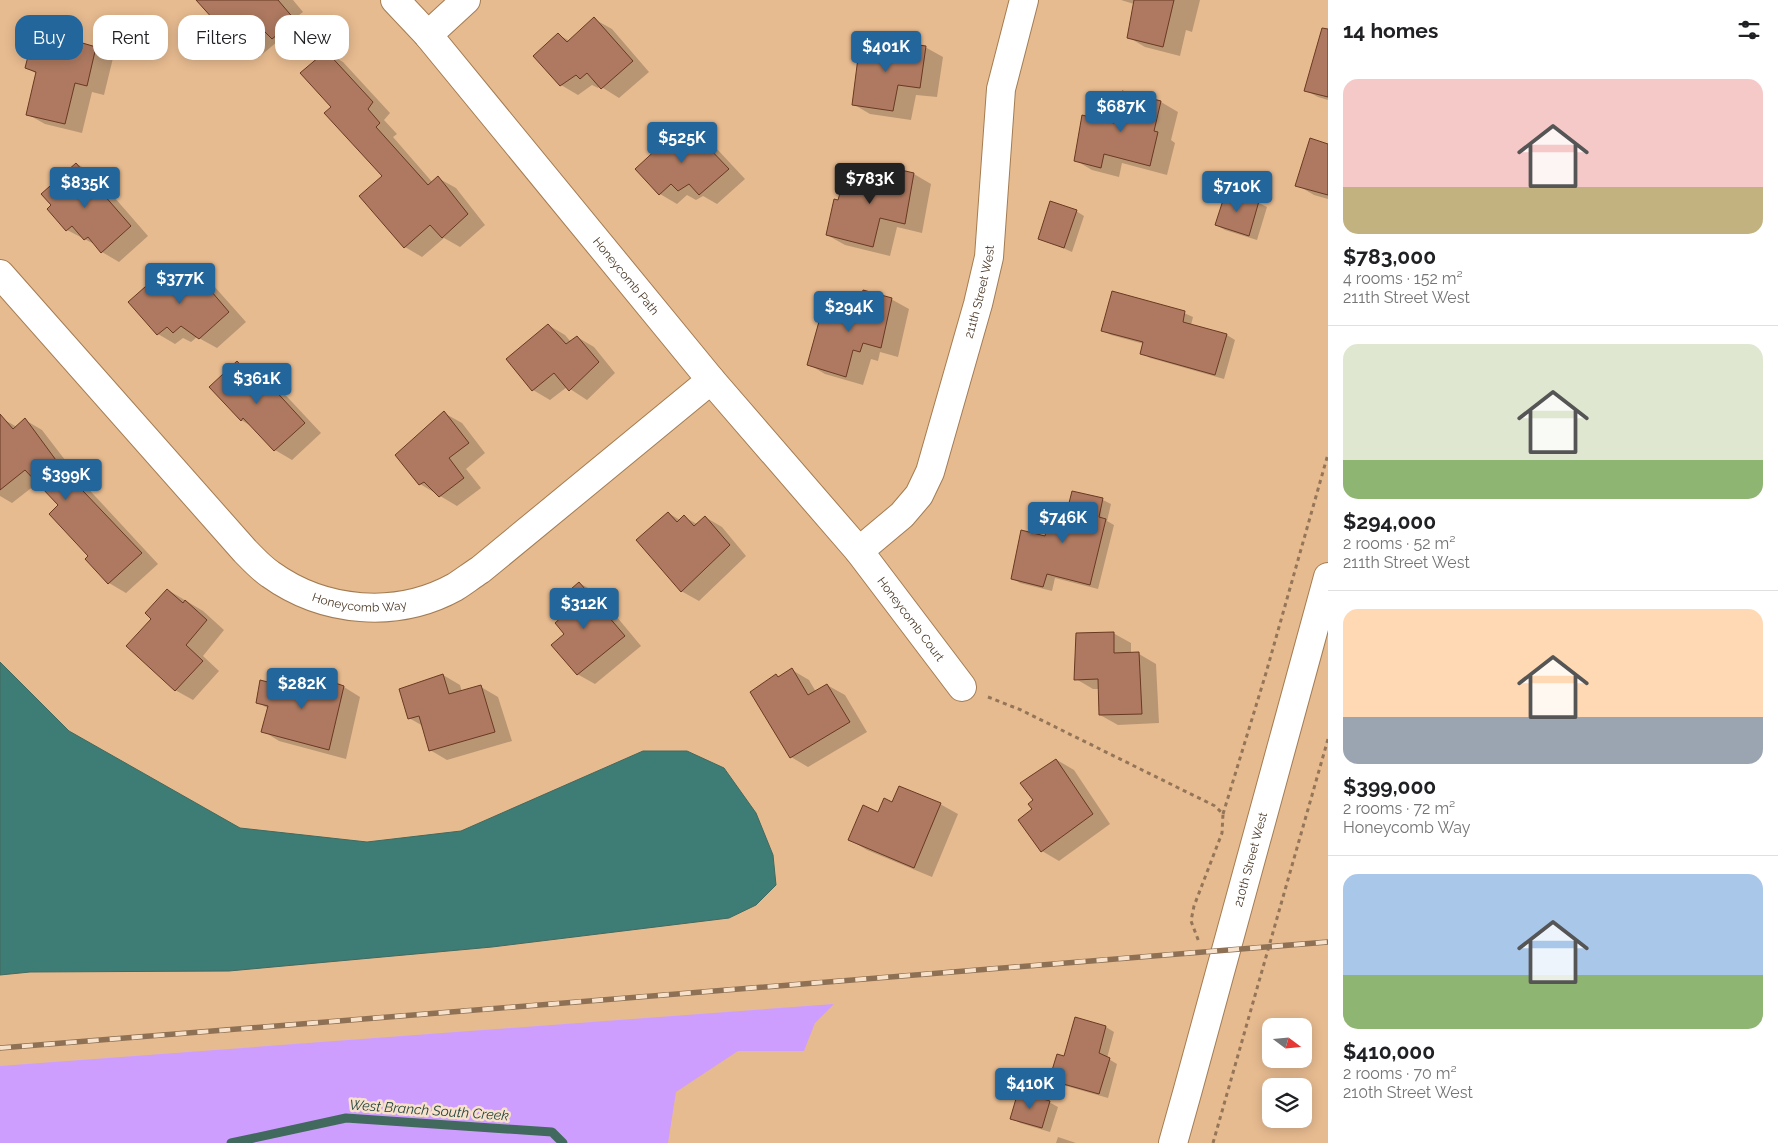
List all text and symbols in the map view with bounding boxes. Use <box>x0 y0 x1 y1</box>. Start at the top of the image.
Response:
chip: Buy <box>15 15 83 60</box>
chip: Rent <box>93 15 168 60</box>
chip: Filters <box>178 15 265 60</box>
chip: New <box>275 15 349 60</box>
icon: filters <box>1735 16 1763 44</box>
text: 14 homes <box>1343 18 1438 43</box>
pin: $401K <box>851 30 921 73</box>
text: $401K <box>862 37 910 56</box>
pin: $687K <box>1086 90 1156 133</box>
text: $687K <box>1096 97 1146 116</box>
icon: home <box>1508 111 1598 201</box>
pin: $525K <box>647 121 717 164</box>
text: $525K <box>658 128 706 147</box>
pin: $783K <box>835 162 905 205</box>
pin: $835K <box>50 166 120 209</box>
text: $783K <box>846 169 894 188</box>
pin: $710K <box>1202 170 1272 213</box>
text: $835K <box>61 173 109 192</box>
text: $710K <box>1213 177 1261 196</box>
street label: Honeycomb Path <box>590 235 662 318</box>
text: $783,000 <box>1343 244 1436 269</box>
street label: 211th Street West <box>962 245 997 340</box>
pin: $377K <box>145 262 215 305</box>
text: $377K <box>156 269 204 288</box>
text: 4 rooms · 152 m² <box>1343 269 1463 288</box>
text: 211th Street West <box>1343 288 1470 307</box>
pin: $294K <box>814 290 884 333</box>
text: $294K <box>825 297 873 316</box>
pin: $361K <box>222 362 292 405</box>
text: $361K <box>233 369 281 388</box>
icon: home <box>1508 377 1598 467</box>
pin: $399K <box>31 458 101 501</box>
text: $399K <box>42 465 90 484</box>
pin: $746K <box>1028 502 1098 544</box>
text: $746K <box>1039 508 1087 527</box>
text: $294,000 <box>1343 509 1436 534</box>
text: 2 rooms · 52 m² <box>1343 534 1455 553</box>
text: 211th Street West <box>1343 553 1470 572</box>
street label: Honeycomb Court <box>874 574 947 664</box>
pin: $312K <box>549 588 619 630</box>
street label: Honeycomb Way <box>310 590 408 615</box>
text: $312K <box>561 594 607 613</box>
icon: home <box>1508 642 1598 732</box>
pin: $282K <box>267 668 337 710</box>
text: $282K <box>278 674 326 693</box>
text: $399,000 <box>1343 774 1436 799</box>
text: 2 rooms · 72 m² <box>1343 799 1455 818</box>
street label: 210th Street West <box>1231 811 1270 908</box>
text: Honeycomb Way <box>1343 818 1470 837</box>
icon: home <box>1508 907 1598 997</box>
north arrow <box>1262 1018 1312 1068</box>
map controls <box>1262 1018 1312 1128</box>
text: $410,000 <box>1343 1039 1435 1064</box>
text: 2 rooms · 70 m² <box>1343 1064 1457 1083</box>
pin: $410K <box>995 1068 1065 1110</box>
text: $410K <box>1006 1074 1054 1093</box>
button: layers <box>1262 1078 1312 1128</box>
text: 210th Street West <box>1343 1083 1473 1102</box>
water label: West Branch South Creek <box>349 1096 510 1124</box>

